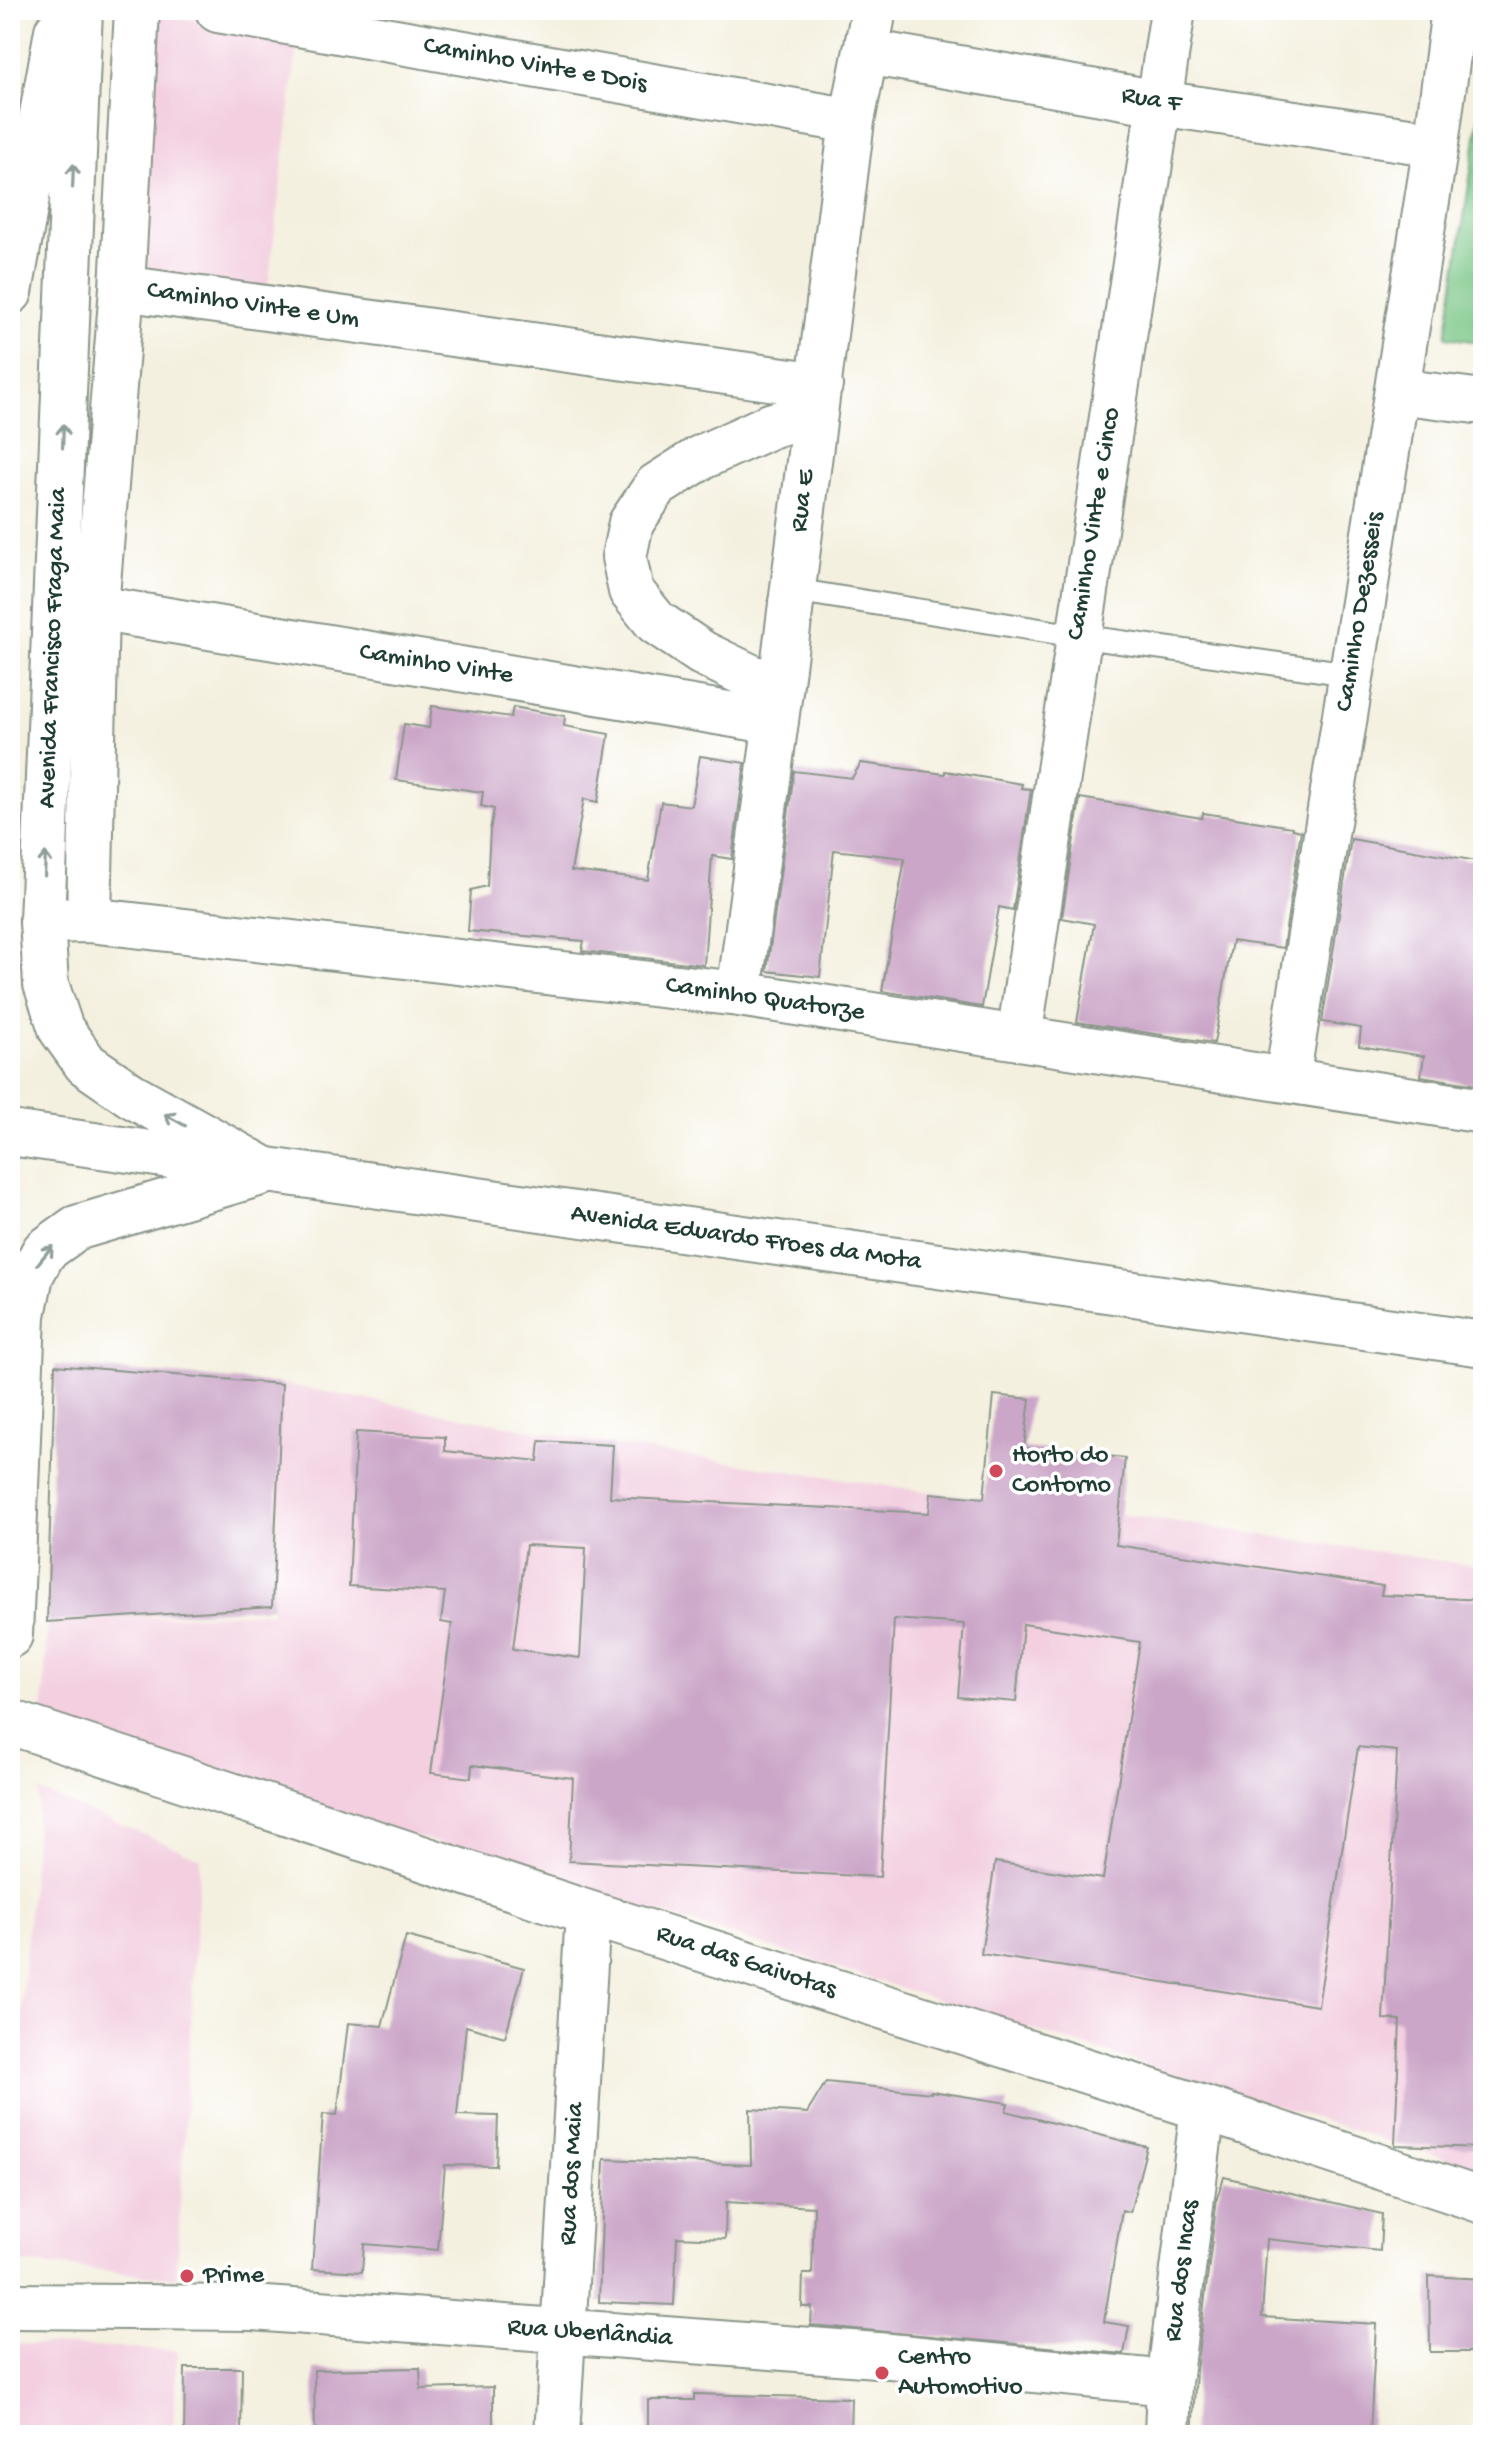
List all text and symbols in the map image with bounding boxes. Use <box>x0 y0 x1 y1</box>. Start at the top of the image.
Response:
street label: Caminho Vinte e Dois <box>421 31 651 101</box>
street label: Rua F <box>1119 81 1185 121</box>
one-way arrow <box>66 163 81 190</box>
street label: Caminho Vinte e Um <box>145 276 361 336</box>
street label: Caminho Vinte e Cinco <box>1061 405 1129 643</box>
one-way arrow <box>55 423 70 450</box>
street label: Rua E <box>785 467 823 534</box>
street label: Avenida Francisco Fraga Maia <box>33 486 75 809</box>
street label: Caminho Dezesseis <box>1330 509 1392 714</box>
street label: Caminho Vinte <box>357 638 516 693</box>
one-way arrow <box>37 851 52 878</box>
street label: Caminho Quatorze <box>663 971 867 1029</box>
one-way arrow <box>164 1111 187 1127</box>
street label: Avenida Eduardo Froes da Mota <box>569 1199 925 1279</box>
one-way arrow <box>36 1244 54 1265</box>
place label: Horto do Contorno <box>1012 1441 1111 1502</box>
marker: Horto do Contorno <box>987 1462 1005 1480</box>
street label: Rua das Gaivotas <box>652 1919 841 2007</box>
street label: Rua dos Maia <box>554 2100 592 2246</box>
street label: Rua dos Incas <box>1159 2197 1207 2344</box>
place label: Prime <box>202 2261 265 2292</box>
marker: Prime <box>178 2267 196 2285</box>
street label: Rua Uberlândia <box>506 2313 675 2355</box>
place label: Centro Automotivo <box>898 2343 1023 2404</box>
marker: Centro Automotivo <box>873 2364 891 2382</box>

